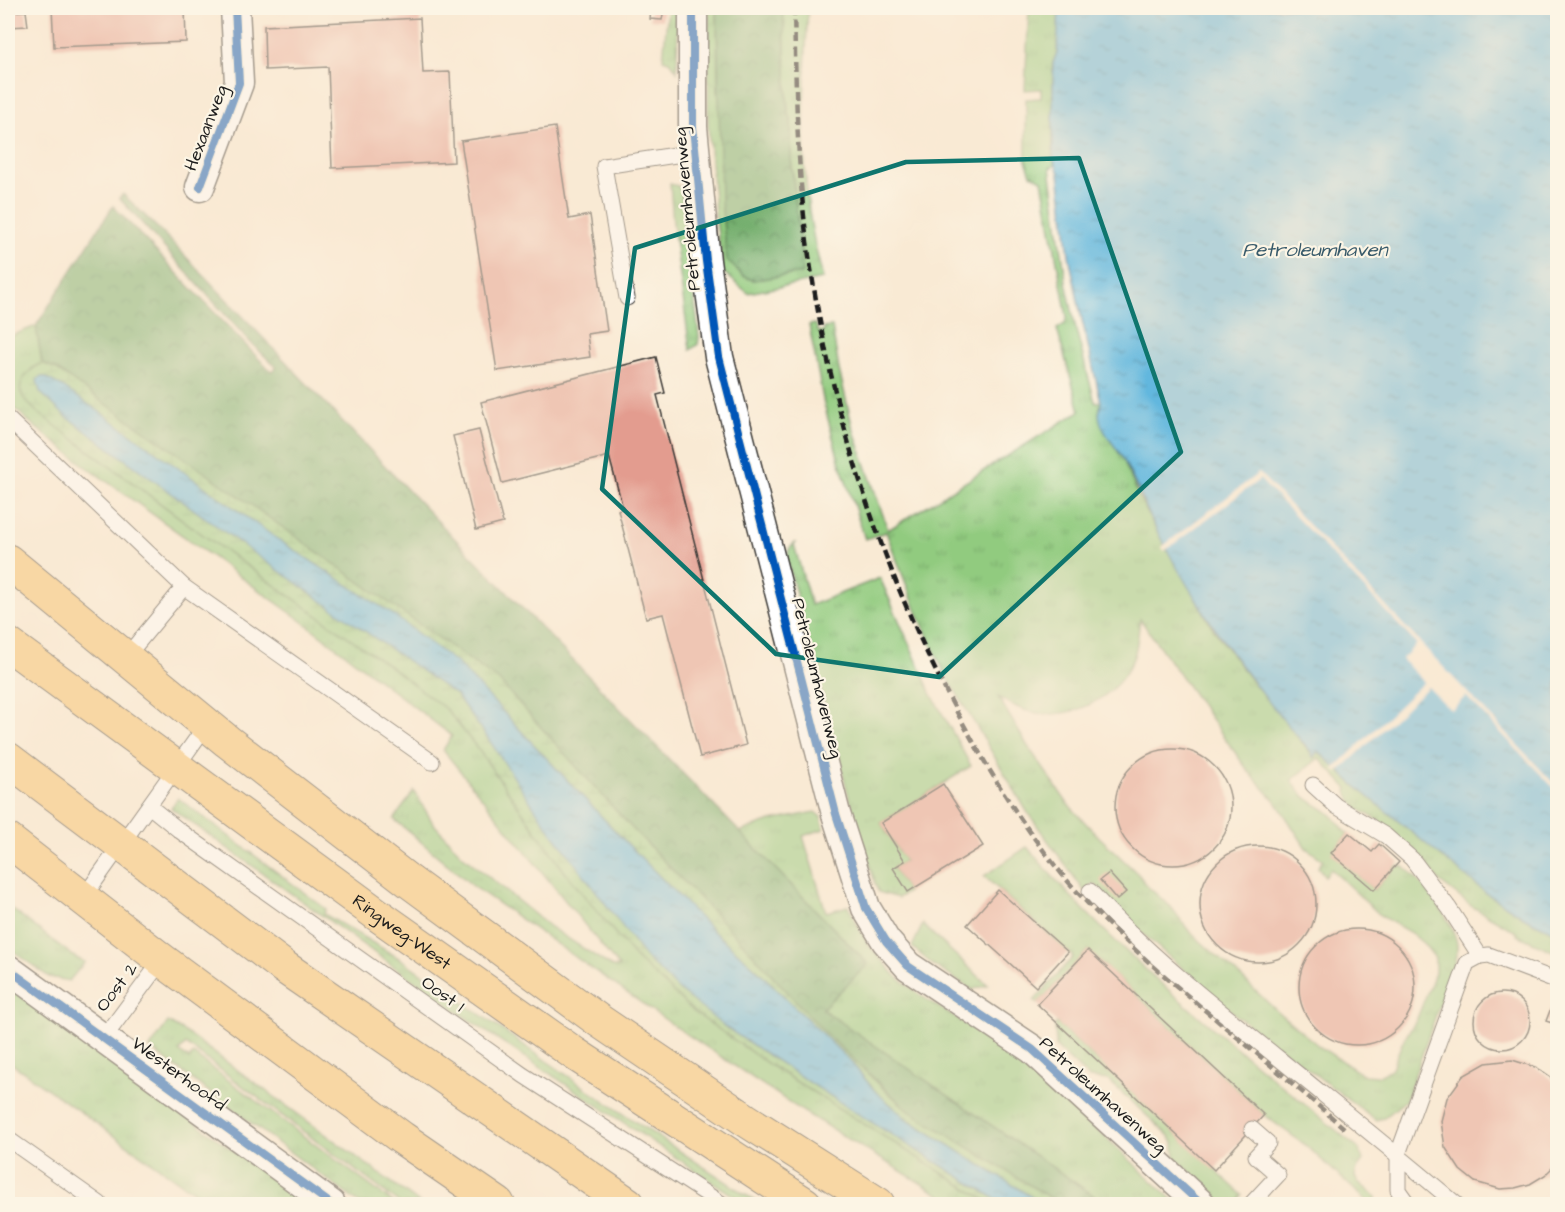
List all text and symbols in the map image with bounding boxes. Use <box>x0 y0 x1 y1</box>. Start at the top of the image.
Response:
street label: Hexaanweg <box>178 82 235 175</box>
street label: Petroleumhavenweg <box>667 126 708 292</box>
water label: Petroleumhaven <box>1243 236 1389 264</box>
street label: Petroleumhavenweg <box>784 595 849 761</box>
street label: Ringweg-West <box>347 888 457 976</box>
street label: Oost 2 <box>90 957 144 1017</box>
street label: Oost 1 <box>416 970 470 1018</box>
street label: Westerhoofd <box>126 1031 232 1117</box>
street label: Petroleumhavenweg <box>1033 1031 1172 1160</box>

